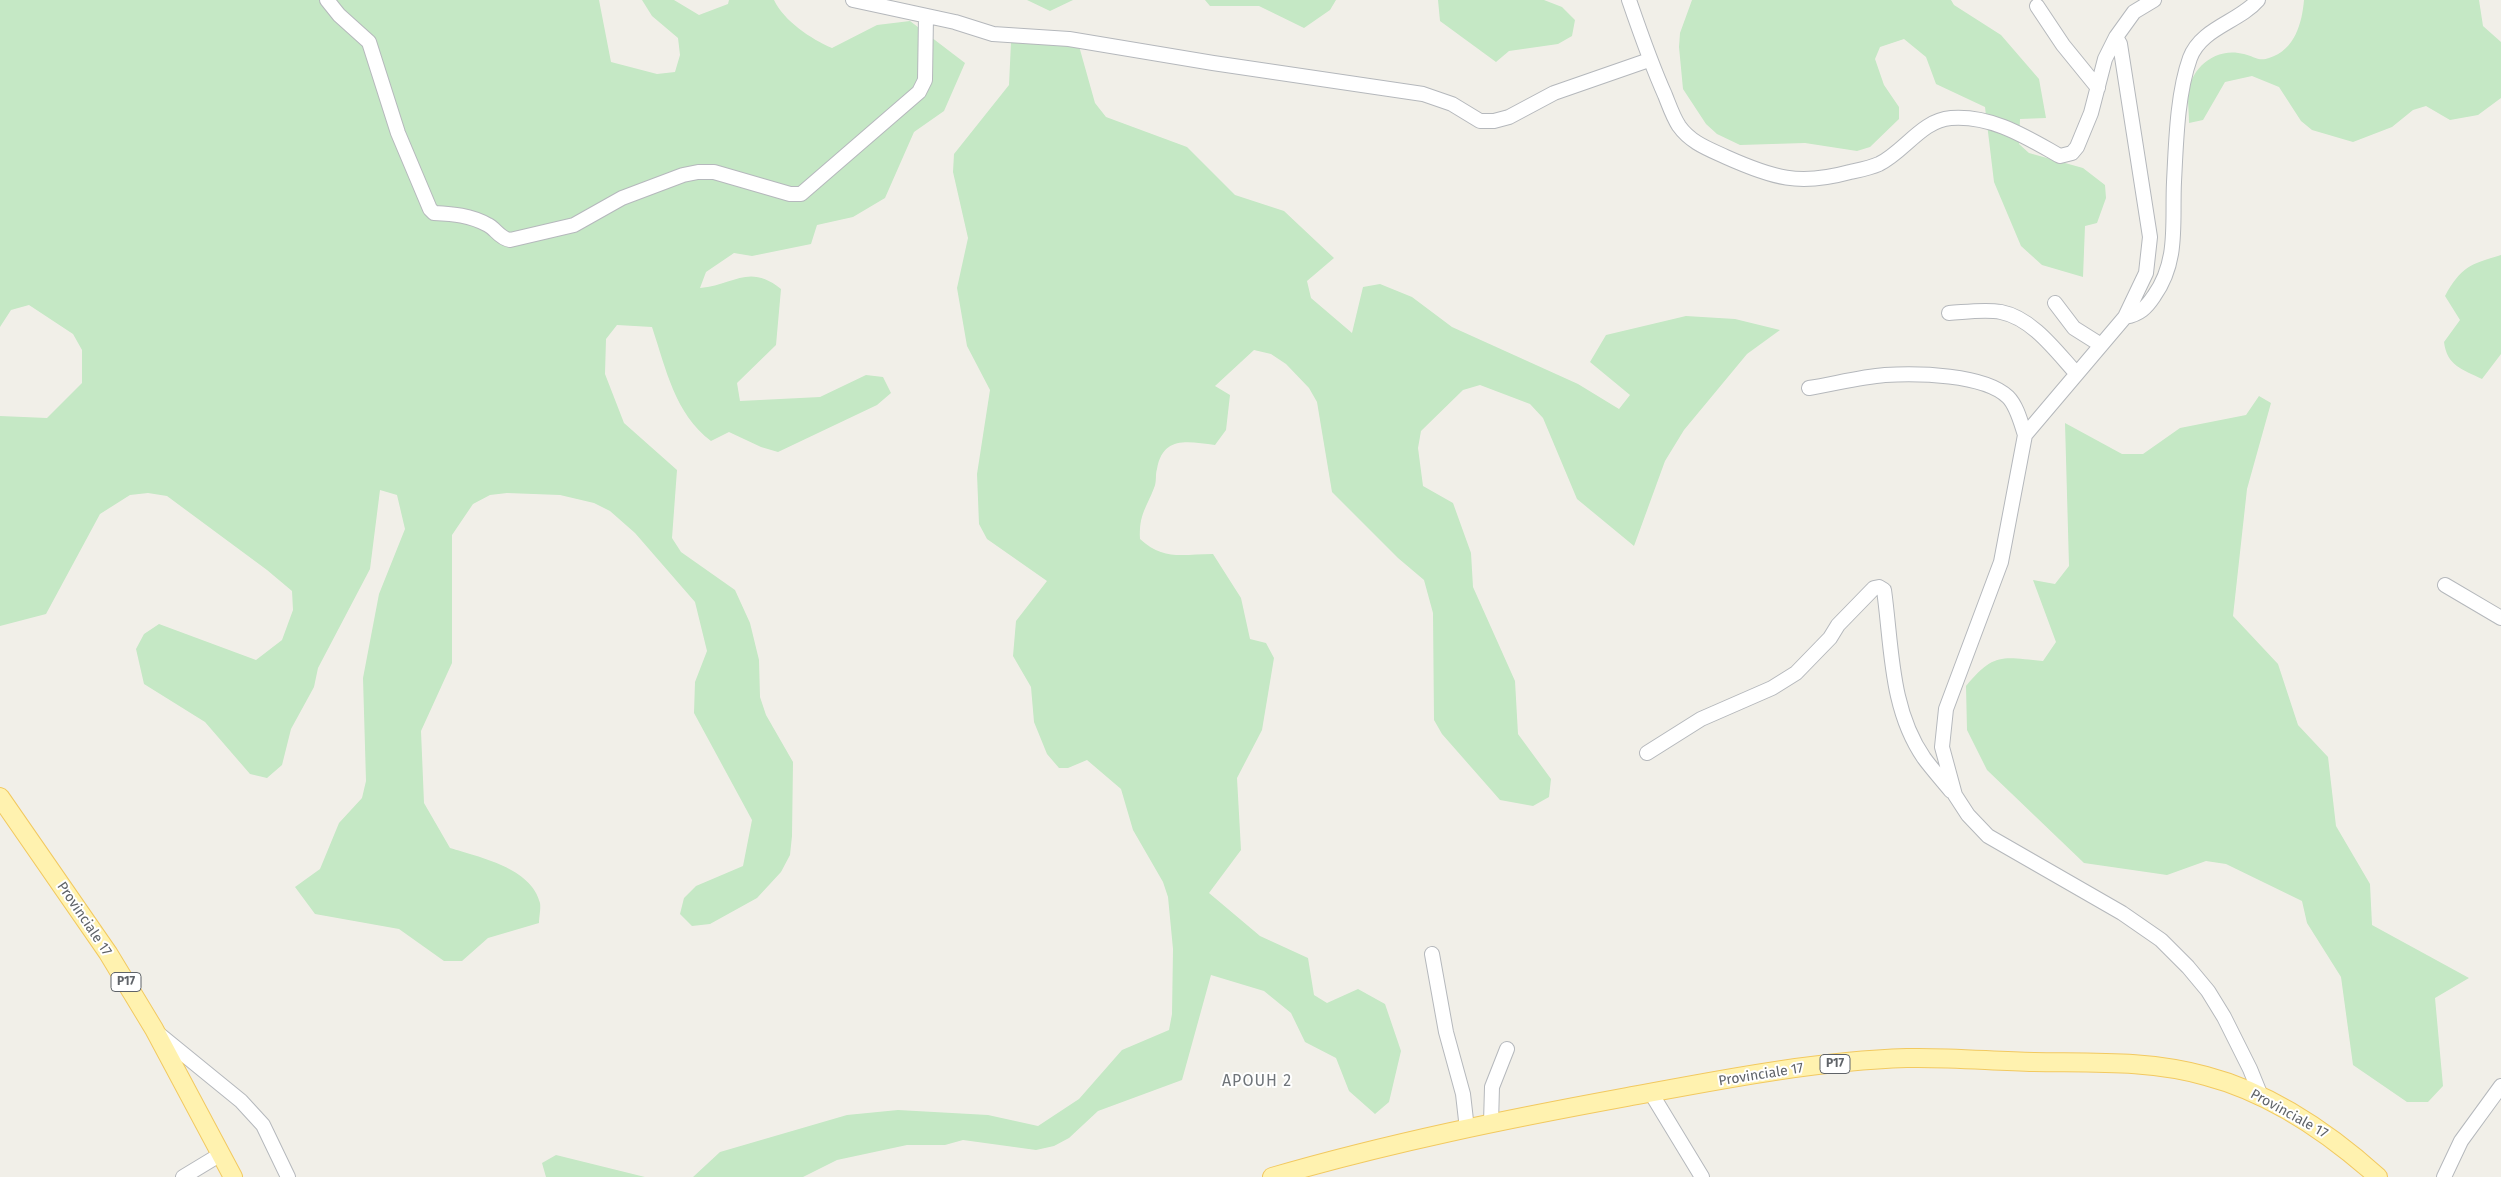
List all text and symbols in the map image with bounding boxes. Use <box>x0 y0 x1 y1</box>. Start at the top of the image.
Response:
street label: Provinciale 17 <box>53 879 115 959</box>
road number: P17 <box>111 972 141 992</box>
road number: P17 <box>1820 1054 1850 1074</box>
street label: Provinciale 17 <box>1717 1060 1805 1090</box>
district label: APOUH 2 <box>1221 1072 1293 1092</box>
street label: Provinciale 17 <box>2247 1086 2331 1142</box>

